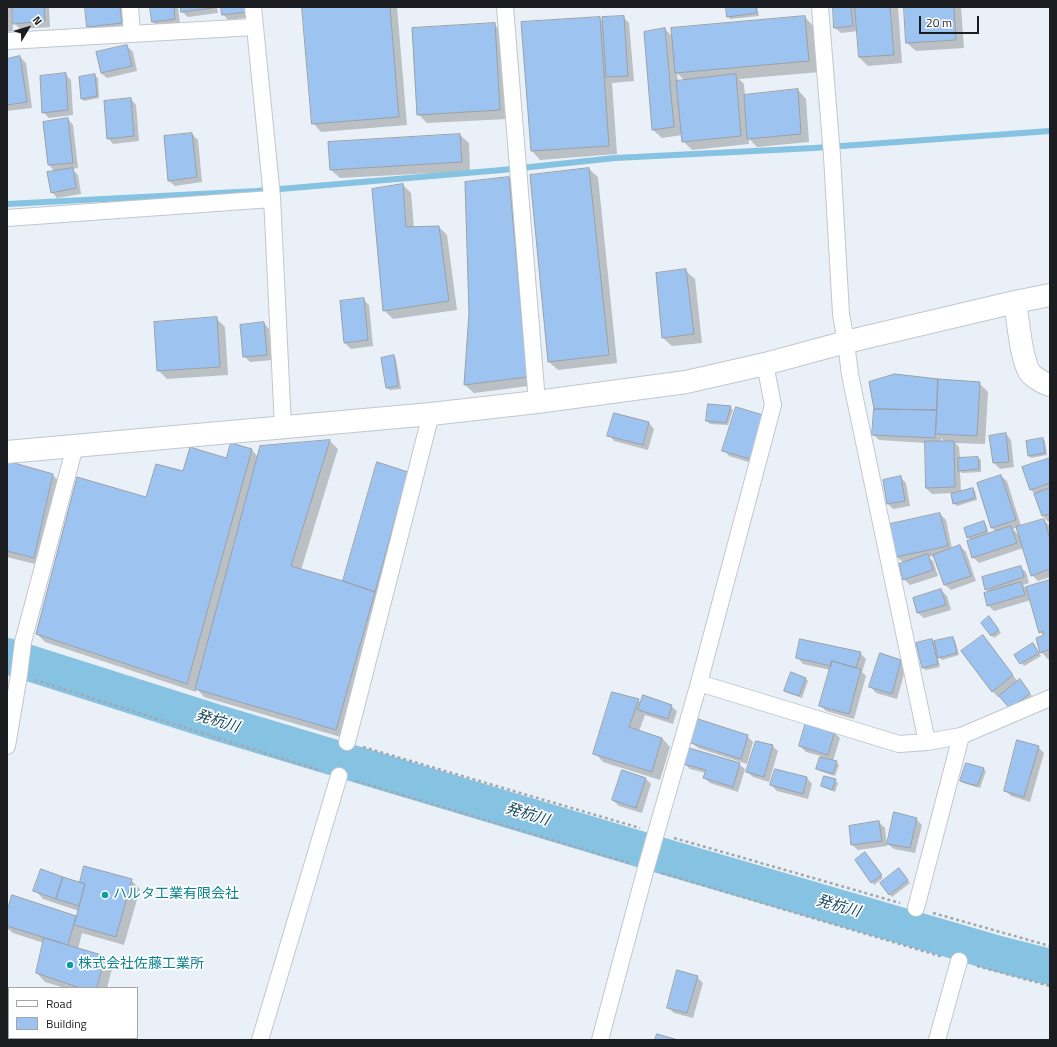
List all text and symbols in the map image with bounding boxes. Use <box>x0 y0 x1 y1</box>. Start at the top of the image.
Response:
north arrow <box>8 8 48 48</box>
scale bar <box>921 8 981 34</box>
text: N <box>29 13 46 29</box>
text: 20 m <box>926 13 952 32</box>
water label: 発杭川 <box>193 707 241 737</box>
water label: 発杭川 <box>503 800 551 830</box>
place label: ハルタ工業有限会社 <box>113 887 239 903</box>
marker: ハルタ工業有限会社 <box>100 890 110 900</box>
water label: 発杭川 <box>814 892 862 922</box>
place label: 株式会社佐藤工業所 <box>78 957 204 973</box>
marker: 株式会社佐藤工業所 <box>65 960 75 970</box>
legend <box>8 987 138 1039</box>
text: Road <box>46 994 72 1013</box>
text: Building <box>46 1014 87 1033</box>

